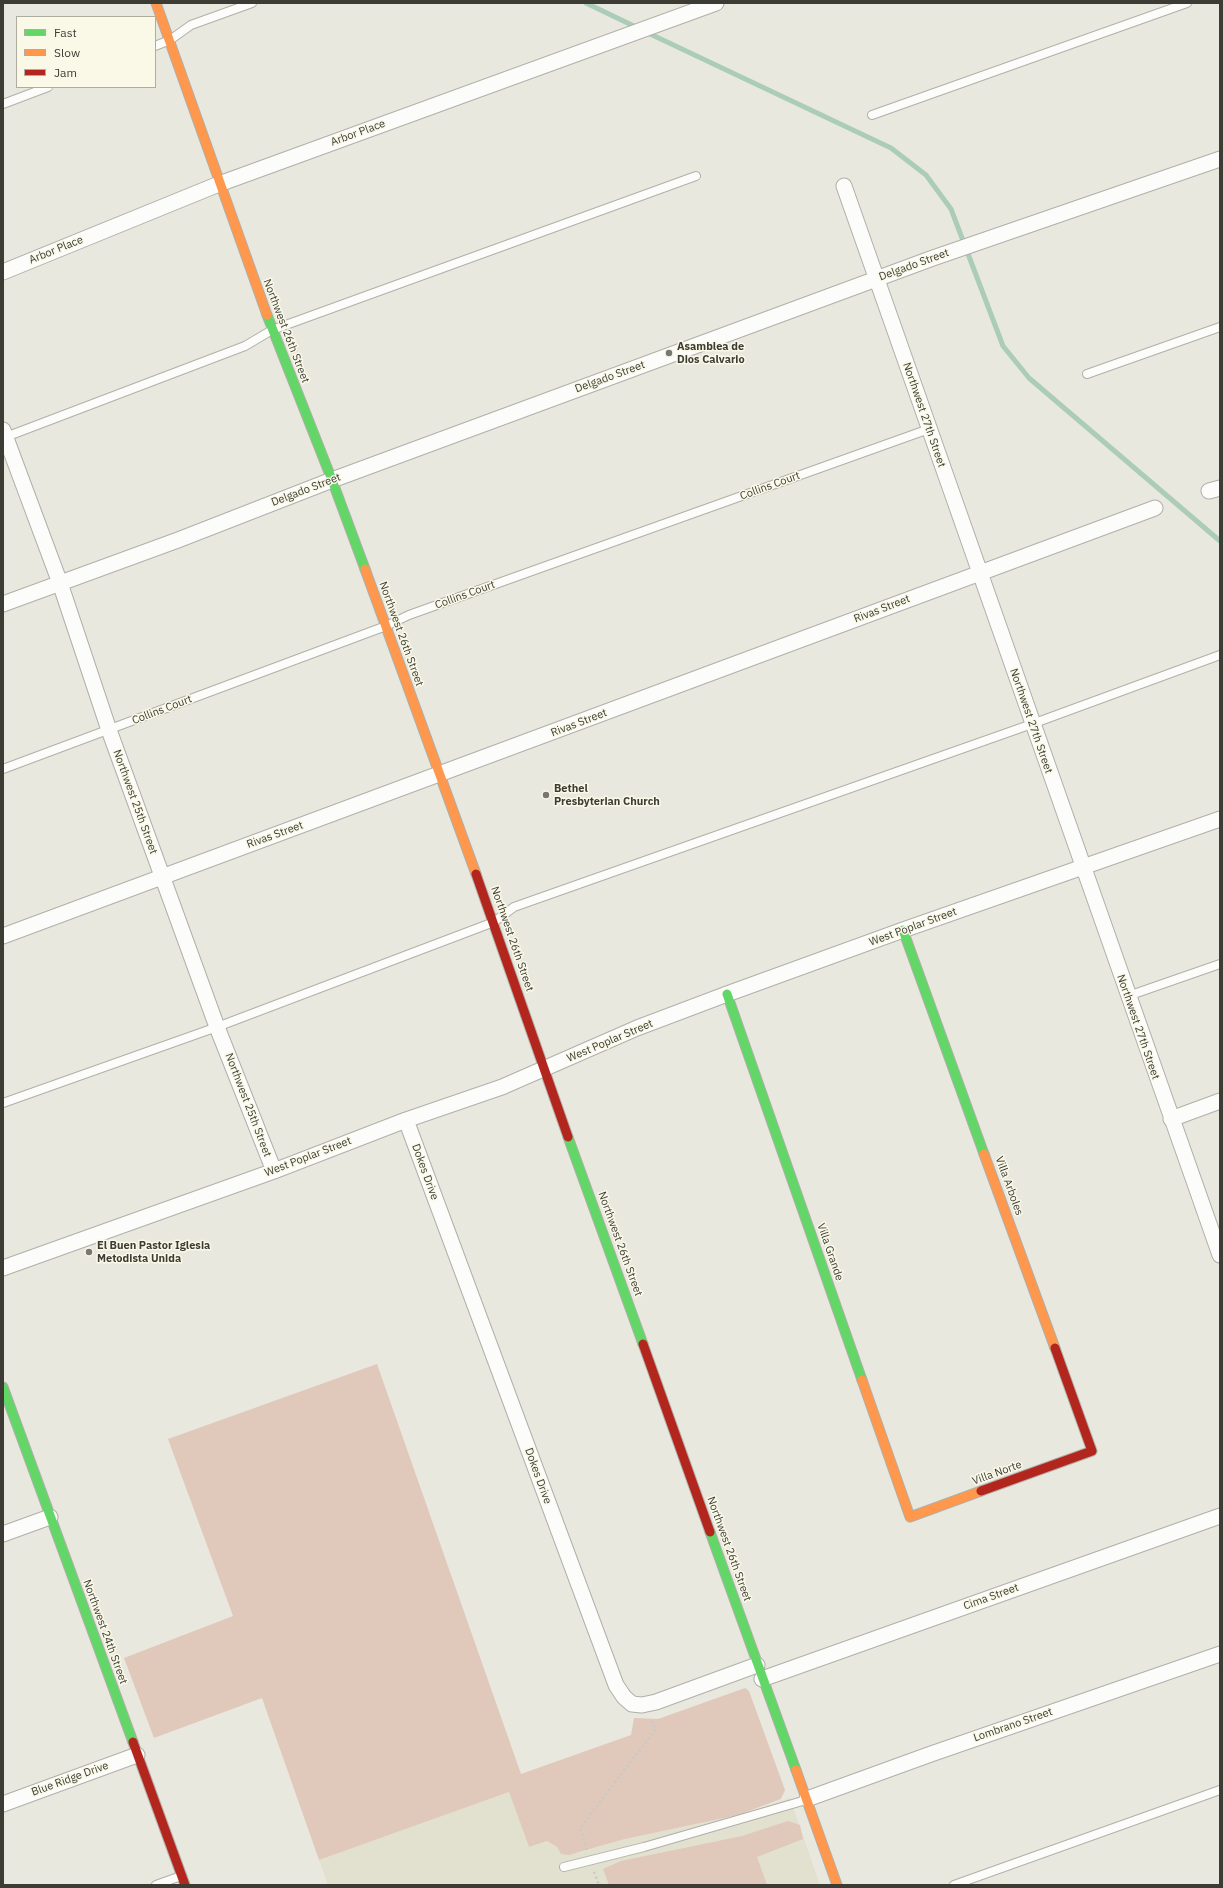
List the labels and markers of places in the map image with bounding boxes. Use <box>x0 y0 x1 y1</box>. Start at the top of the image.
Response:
place label: Asamblea de Dios Calvario <box>677 340 745 366</box>
marker: Asamblea de Dios Calvario <box>664 348 674 358</box>
place label: Bethel Presbyterian Church <box>554 782 660 808</box>
marker: Bethel Presbyterian Church <box>541 790 551 800</box>
place label: El Buen Pastor Iglesia Metodista Unida <box>97 1239 210 1265</box>
marker: El Buen Pastor Iglesia Metodista Unida <box>84 1247 94 1257</box>

